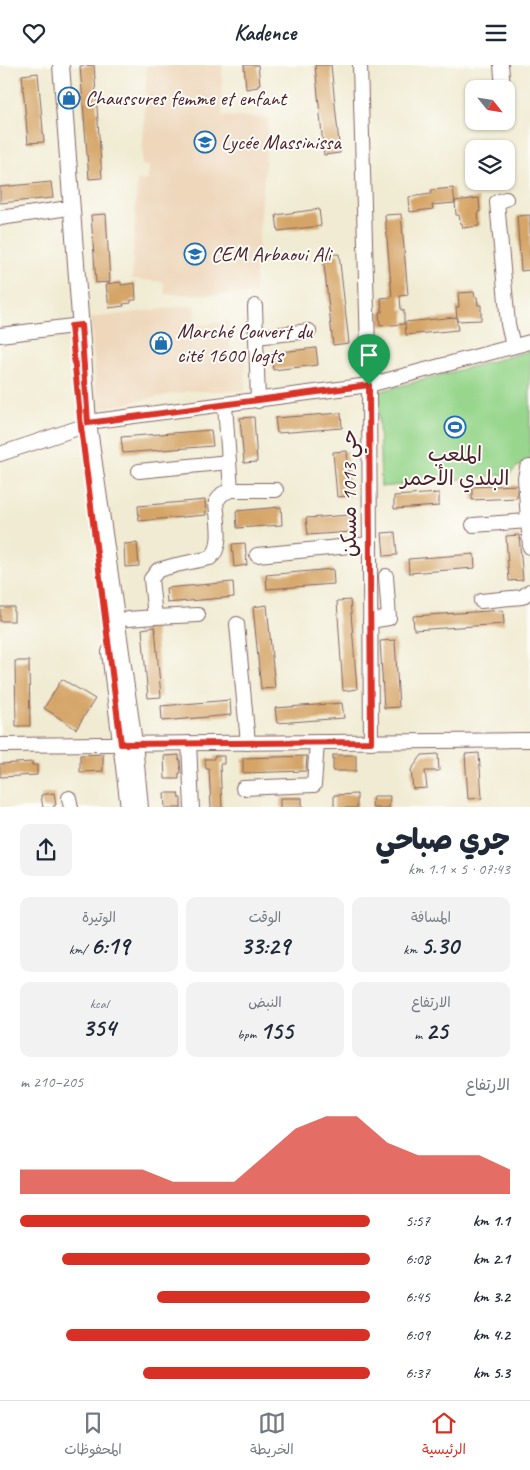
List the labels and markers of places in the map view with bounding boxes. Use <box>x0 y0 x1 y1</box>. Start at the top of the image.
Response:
place label: Chaussures femme et enfant <box>85 85 288 111</box>
shop icon: Chaussures femme et enfant <box>57 86 81 110</box>
place label: Lycée Massinissa <box>221 129 342 155</box>
school or university icon: Lycée Massinissa <box>193 130 217 154</box>
place label: CEM Arbaoui Ali <box>211 241 334 267</box>
school or university icon: CEM Arbaoui Ali <box>183 242 207 266</box>
place label: Marché Couvert du cité 1600 logts <box>177 318 313 368</box>
shop icon: Marché Couvert du cité 1600 logts <box>149 331 173 355</box>
pin <box>348 334 390 385</box>
sports icon: الملعب البلدي الأحمر <box>443 415 467 439</box>
place label: الملعب البلدي الأحمر <box>399 441 509 493</box>

